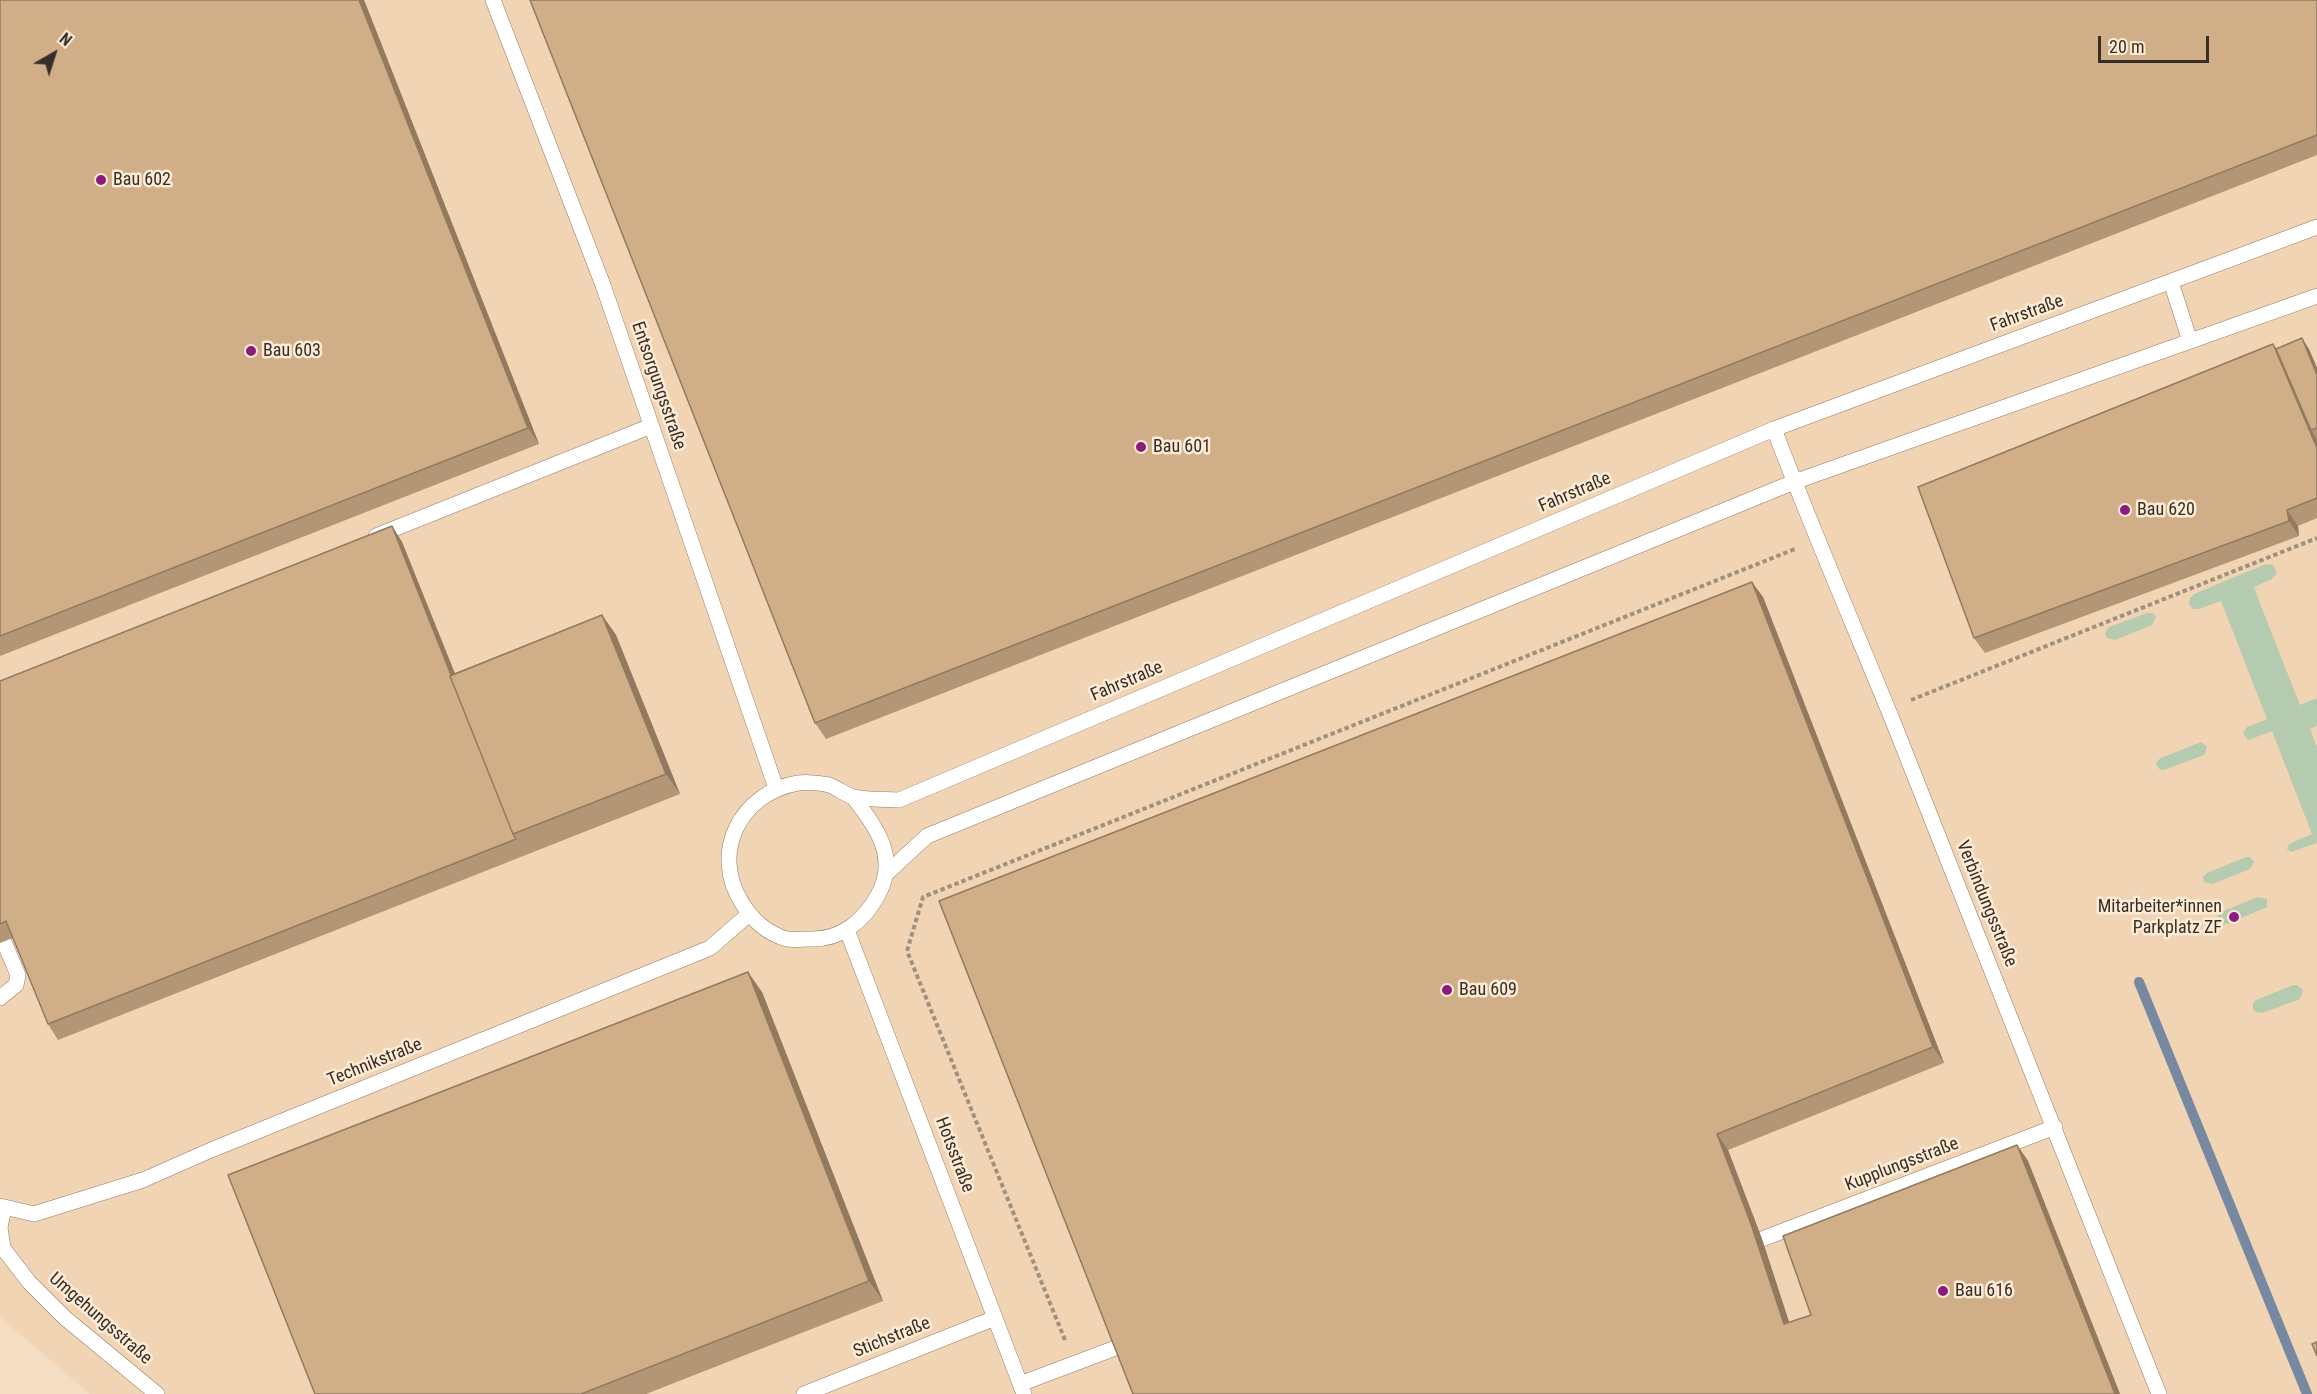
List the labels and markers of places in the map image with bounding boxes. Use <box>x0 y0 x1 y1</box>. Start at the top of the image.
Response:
place label: Bau 602 <box>113 169 171 191</box>
marker: Bau 602 <box>94 173 108 187</box>
place label: Bau 603 <box>263 340 321 362</box>
marker: Bau 603 <box>244 344 258 358</box>
place label: Bau 601 <box>1153 436 1211 458</box>
marker: Bau 601 <box>1134 440 1148 454</box>
place label: Bau 620 <box>2137 499 2195 521</box>
marker: Bau 620 <box>2118 503 2132 517</box>
place label: Mitarbeiter*innen Parkplatz ZF <box>2098 896 2222 938</box>
marker: Mitarbeiter*innen Parkplatz ZF <box>2227 910 2241 924</box>
place label: Bau 609 <box>1459 979 1517 1001</box>
marker: Bau 609 <box>1440 983 1454 997</box>
place label: Bau 616 <box>1955 1280 2013 1302</box>
marker: Bau 616 <box>1936 1284 1950 1298</box>

